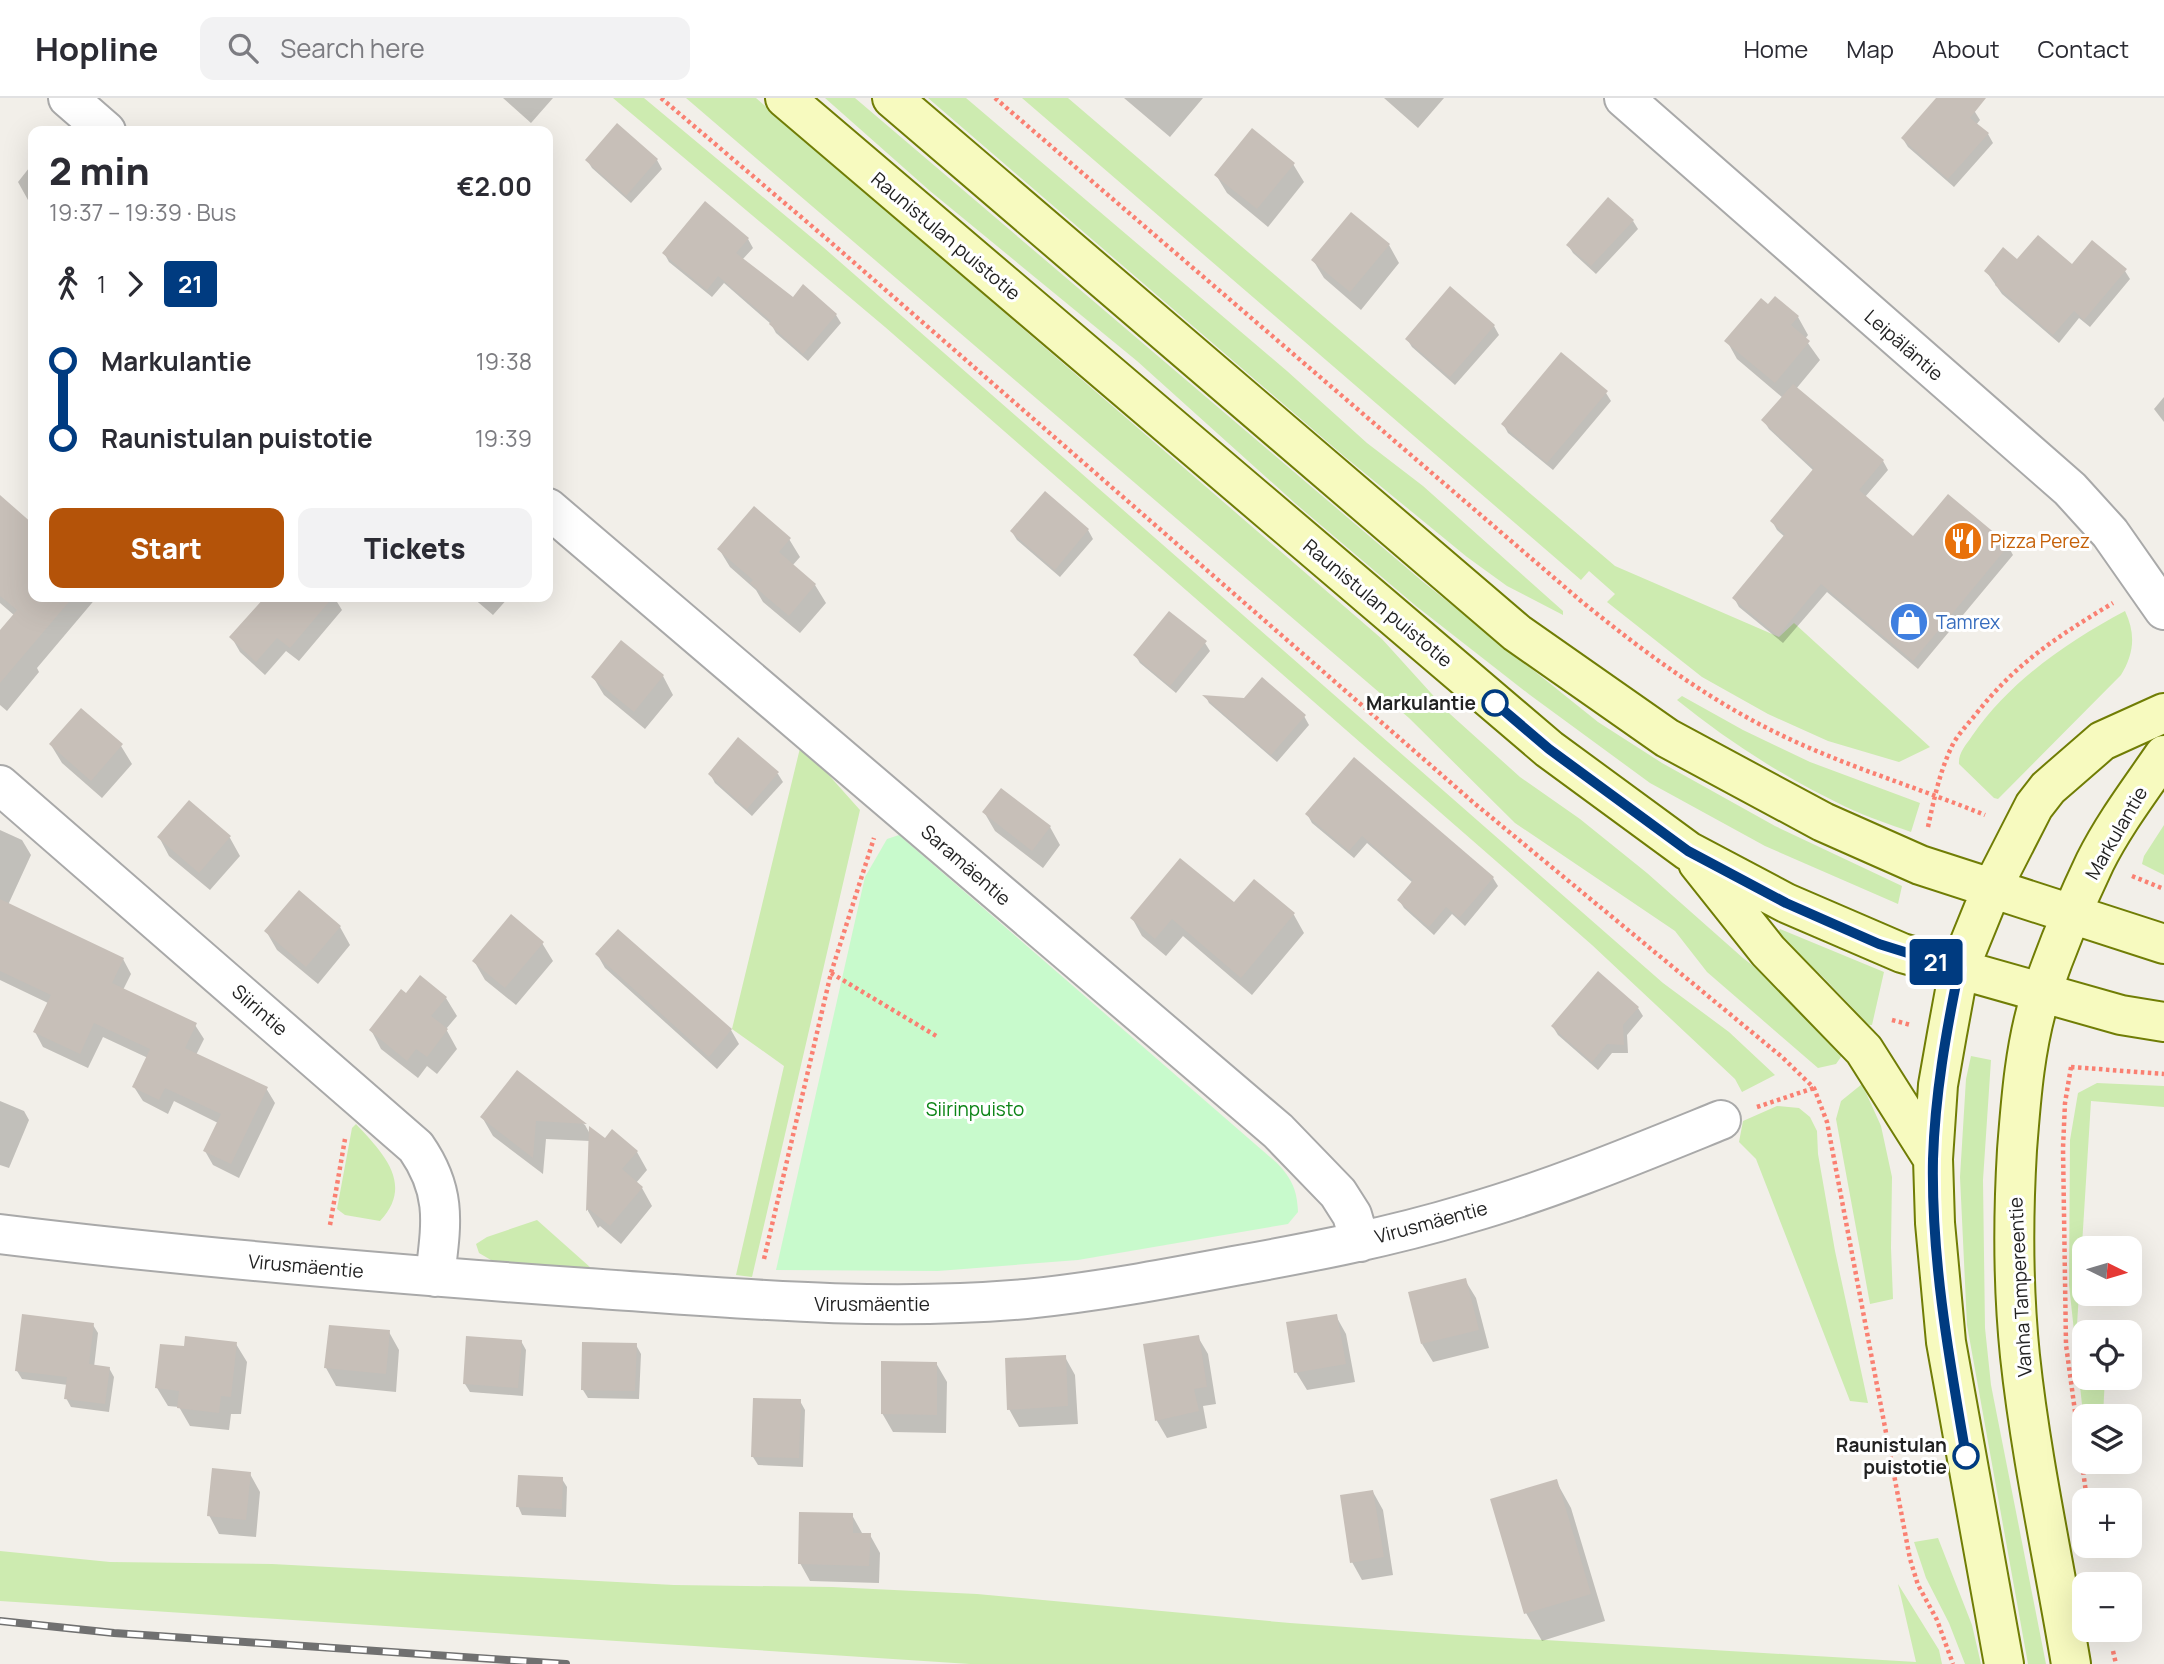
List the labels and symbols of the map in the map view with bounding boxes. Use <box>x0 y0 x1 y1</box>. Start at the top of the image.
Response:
street label: Raunistulan puistotie <box>866 166 1026 306</box>
street label: Leipäläntie <box>1859 304 1949 386</box>
restaurant icon: Pizza Perez <box>1942 520 1984 562</box>
place label: Pizza Perez <box>1990 528 2090 554</box>
street label: Raunistulan puistotie <box>1298 533 1458 673</box>
shop icon: Tamrex <box>1888 601 1930 643</box>
place label: Tamrex <box>1936 609 2000 635</box>
place label: Markulantie <box>1366 690 1476 716</box>
marker: Markulantie <box>1482 690 1508 716</box>
street label: Markulantie <box>2079 782 2153 884</box>
street label: Saramäentie <box>916 819 1016 911</box>
line badge: 21 <box>1904 939 1968 985</box>
street label: Siirintie <box>226 978 294 1042</box>
park label: Siirinpuisto <box>926 1096 1024 1122</box>
street label: Virusmäentie <box>1372 1194 1490 1250</box>
street label: Vanha Tampereentie <box>2002 1196 2038 1378</box>
north arrow <box>2072 1236 2142 1306</box>
street label: Virusmäentie <box>247 1248 365 1284</box>
street label: Virusmäentie <box>814 1291 930 1317</box>
place label: Raunistulan puistotie <box>1836 1432 1947 1480</box>
marker: Raunistulan puistotie <box>1953 1443 1979 1469</box>

